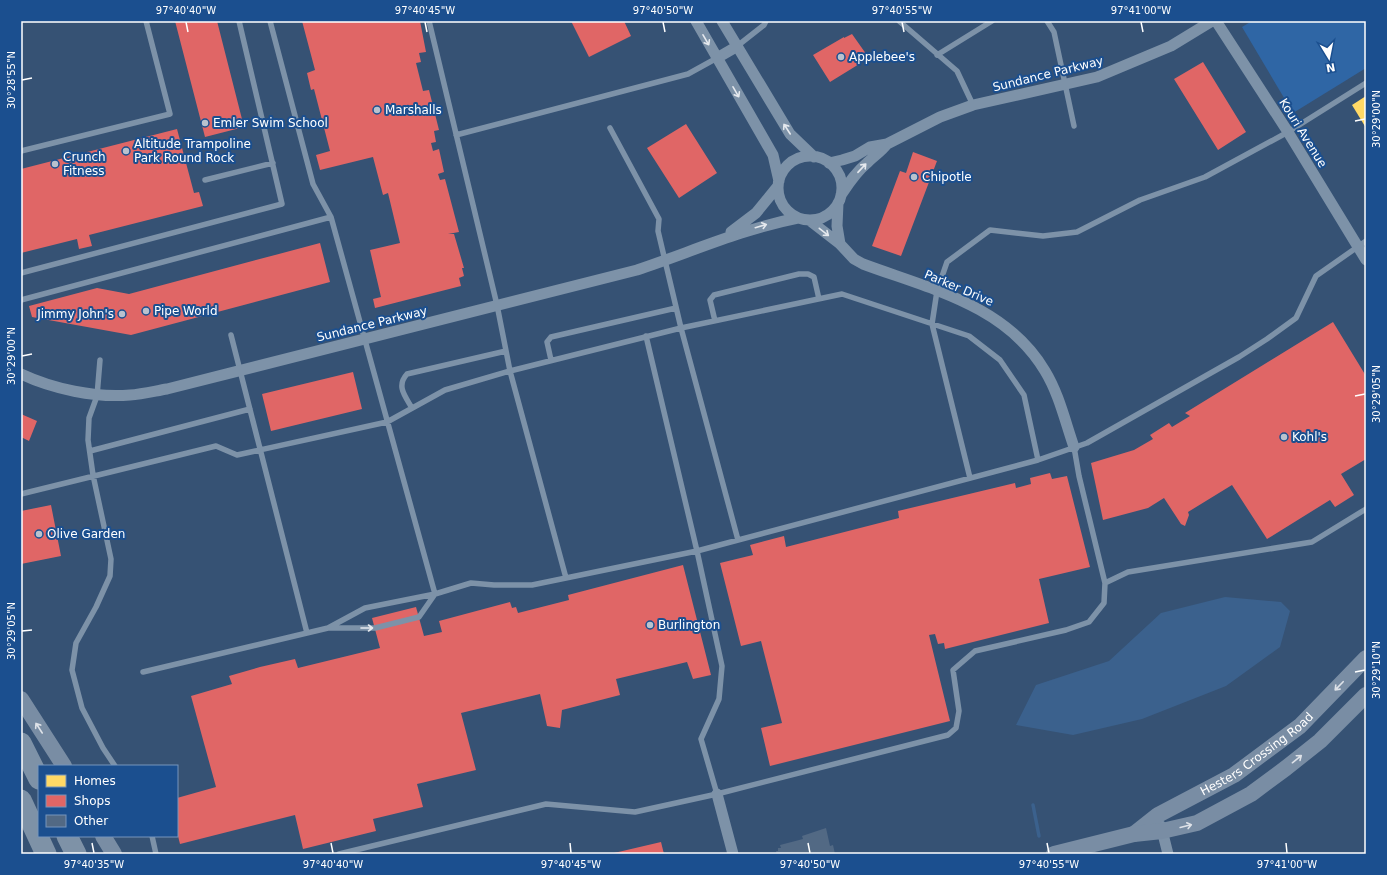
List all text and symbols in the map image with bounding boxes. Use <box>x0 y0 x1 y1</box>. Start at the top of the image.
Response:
text: 97°40'40"W <box>156 5 216 16</box>
text: 97°40'45"W <box>395 5 455 16</box>
text: 97°40'50"W <box>633 5 693 16</box>
text: 97°40'55"W <box>872 5 932 16</box>
text: 97°41'00"W <box>1111 5 1171 16</box>
one-way arrow <box>703 33 711 45</box>
north arrow <box>1309 38 1349 78</box>
place label: Applebee's <box>849 50 915 64</box>
text: 30°28'55"N <box>6 51 17 109</box>
marker: Applebee's <box>836 52 846 62</box>
street label: Sundance Parkway <box>991 53 1105 95</box>
text: N <box>1325 60 1336 75</box>
one-way arrow <box>733 86 741 98</box>
text: 30°29'00"N <box>1371 90 1382 148</box>
street label: Kouri Avenue <box>1276 96 1330 170</box>
place label: Marshalls <box>385 103 442 117</box>
marker: Marshalls <box>372 105 382 115</box>
place label: Emler Swim School <box>213 116 328 130</box>
marker: Emler Swim School <box>200 118 210 128</box>
one-way arrow <box>783 123 791 135</box>
place label: Altitude Trampoline Park Round Rock <box>134 137 251 165</box>
marker: Altitude Trampoline Park Round Rock <box>121 146 131 156</box>
place label: Crunch Fitness <box>63 150 106 178</box>
marker: Crunch Fitness <box>50 159 60 169</box>
one-way arrow <box>857 163 866 173</box>
place label: Chipotle <box>922 170 972 184</box>
marker: Chipotle <box>909 172 919 182</box>
one-way arrow <box>754 222 767 229</box>
one-way arrow <box>819 228 830 236</box>
street label: Parker Drive <box>922 267 996 309</box>
street label: Sundance Parkway <box>315 303 429 345</box>
place label: Pipe World <box>154 304 218 318</box>
marker: Pipe World <box>141 306 151 316</box>
place label: Jimmy John's <box>36 307 114 321</box>
marker: Jimmy John's <box>117 309 127 319</box>
text: 30°29'00"N <box>6 327 17 385</box>
text: 30°29'05"N <box>1371 365 1382 423</box>
place label: Kohl's <box>1292 430 1327 444</box>
marker: Kohl's <box>1279 432 1289 442</box>
place label: Olive Garden <box>47 527 125 541</box>
marker: Olive Garden <box>34 529 44 539</box>
text: 30°29'05"N <box>6 602 17 660</box>
place label: Burlington <box>658 618 720 632</box>
marker: Burlington <box>645 620 655 630</box>
one-way arrow <box>360 624 373 632</box>
text: 30°29'10"N <box>1371 641 1382 699</box>
one-way arrow <box>1334 681 1344 691</box>
street label: Hesters Crossing Road <box>1198 710 1316 798</box>
one-way arrow <box>35 722 44 733</box>
one-way arrow <box>1291 755 1302 764</box>
legend <box>38 765 178 837</box>
text: Homes <box>74 774 116 788</box>
text: Shops <box>74 794 110 808</box>
text: Other <box>74 814 108 828</box>
one-way arrow <box>1179 821 1192 829</box>
text: 97°40'35"W <box>64 859 124 870</box>
text: 97°40'40"W <box>303 859 363 870</box>
text: 97°40'45"W <box>541 859 601 870</box>
text: 97°40'50"W <box>780 859 840 870</box>
text: 97°40'55"W <box>1019 859 1079 870</box>
text: 97°41'00"W <box>1257 859 1317 870</box>

